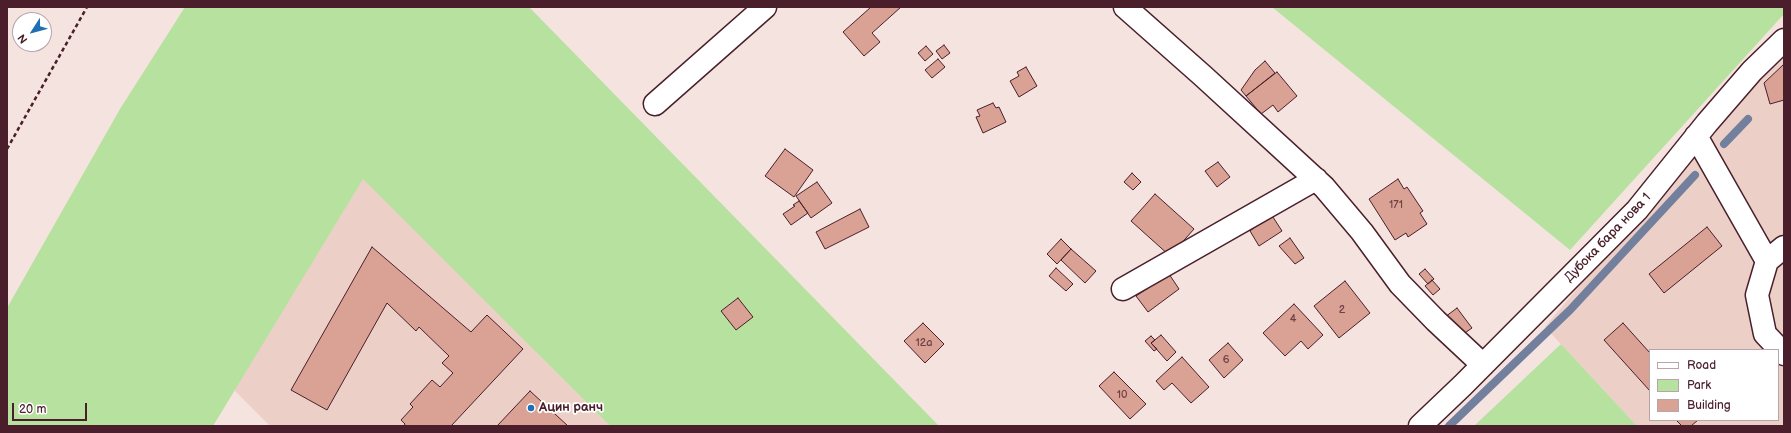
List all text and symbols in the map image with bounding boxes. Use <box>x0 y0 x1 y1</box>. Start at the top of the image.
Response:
north arrow <box>12 12 52 52</box>
text: N <box>15 32 30 46</box>
street label: Дубока бара нова 1 <box>1562 190 1654 286</box>
house number: 171 <box>1389 198 1403 212</box>
house number: 2 <box>1339 303 1345 317</box>
house number: 4 <box>1290 312 1296 326</box>
house number: 12a <box>916 336 932 350</box>
legend <box>1649 349 1779 421</box>
house number: 6 <box>1223 353 1229 367</box>
text: Road <box>1687 358 1716 373</box>
text: Park <box>1687 378 1711 393</box>
house number: 10 <box>1117 388 1127 402</box>
scale bar <box>14 395 89 421</box>
text: Building <box>1687 398 1731 413</box>
place label: Ацин ранч <box>539 400 603 416</box>
text: 20 m <box>19 402 46 417</box>
marker: Ацин ранч <box>526 403 536 413</box>

